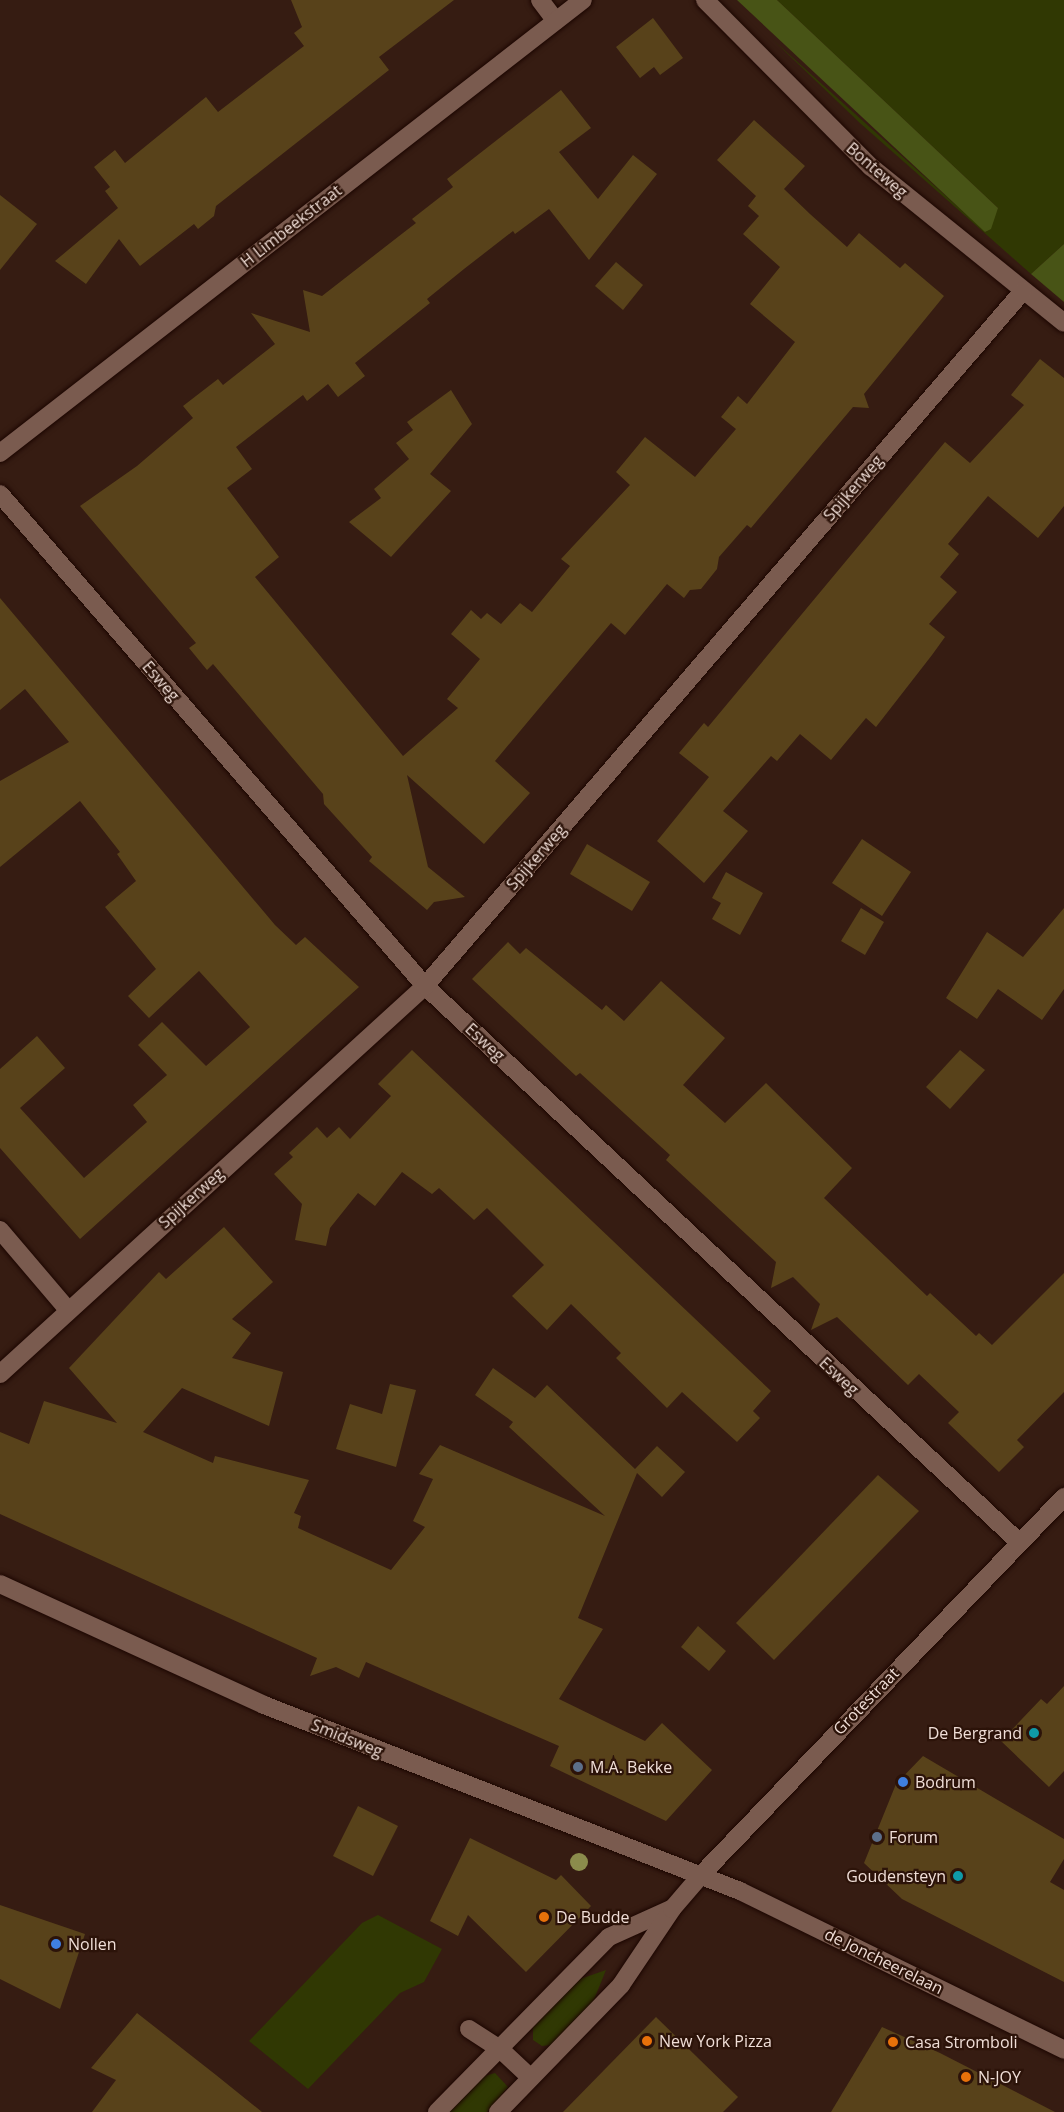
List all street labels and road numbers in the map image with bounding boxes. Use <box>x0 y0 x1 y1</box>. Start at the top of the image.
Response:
street label: Bonteweg <box>843 138 911 202</box>
street label: H Limbeekstraat <box>237 181 345 271</box>
street label: Spijkerweg <box>819 451 887 525</box>
street label: Esweg <box>138 657 184 705</box>
street label: Spijkerweg <box>502 820 570 894</box>
street label: Esweg <box>461 1019 509 1065</box>
street label: Spijkerweg <box>155 1164 227 1232</box>
street label: Esweg <box>815 1353 863 1399</box>
street label: Grotestraat <box>829 1663 903 1739</box>
street label: Smidsweg <box>309 1715 385 1761</box>
street label: de Joncheerelaan <box>822 1924 946 1998</box>

